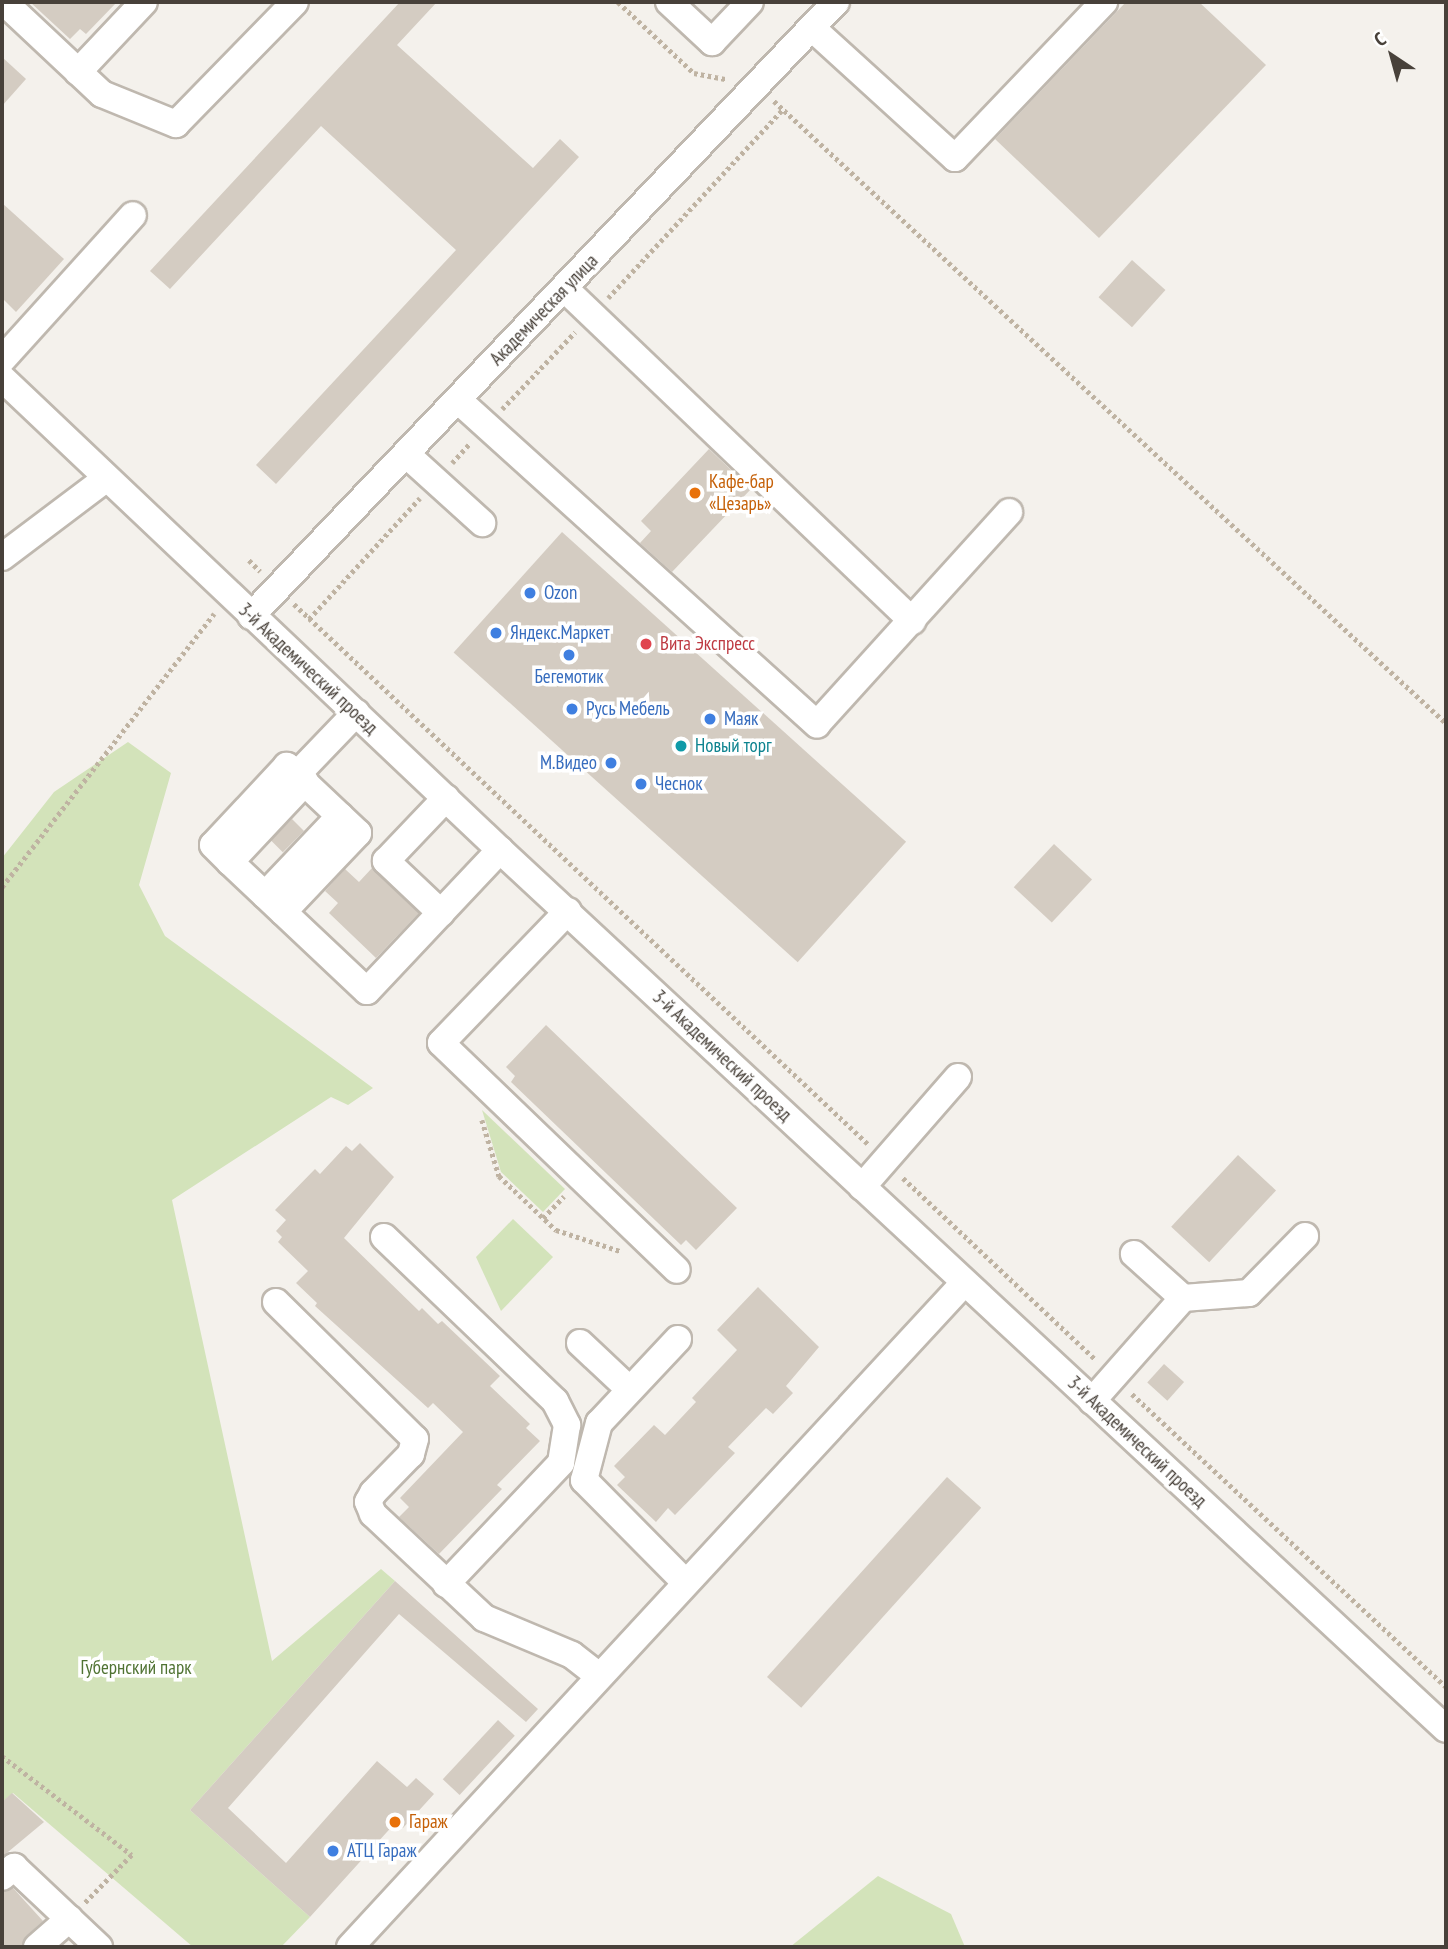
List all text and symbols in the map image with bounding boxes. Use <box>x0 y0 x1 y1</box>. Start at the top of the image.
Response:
north arrow <box>1357 21 1427 91</box>
text: С <box>1369 27 1390 51</box>
street label: Академическая улица <box>485 250 603 370</box>
place label: Кафе-бар «Цезарь» <box>709 471 774 515</box>
marker: Кафе-бар «Цезарь» <box>687 485 703 501</box>
place label: Ozon <box>544 582 577 604</box>
marker: Ozon <box>522 585 538 601</box>
street label: 3-й Академический проезд <box>234 598 382 740</box>
place label: Яндекс.Маркет <box>510 622 610 644</box>
marker: Яндекс.Маркет <box>488 625 504 641</box>
place label: Вита Экспресс <box>660 633 755 655</box>
marker: Вита Экспресс <box>638 636 654 652</box>
marker: Бегемотик <box>561 647 577 663</box>
place label: Бегемотик <box>534 666 604 688</box>
place label: Русь Мебель <box>586 698 670 720</box>
marker: Русь Мебель <box>564 701 580 717</box>
place label: Маяк <box>724 708 758 730</box>
marker: Маяк <box>702 711 718 727</box>
place label: Новый торг <box>695 735 772 757</box>
marker: Новый торг <box>673 738 689 754</box>
place label: М.Видео <box>540 752 597 774</box>
marker: М.Видео <box>603 755 619 771</box>
place label: Чеснок <box>655 773 703 795</box>
marker: Чеснок <box>633 776 649 792</box>
street label: 3-й Академический проезд <box>648 985 796 1127</box>
street label: 3-й Академический проезд <box>1063 1371 1211 1513</box>
park label: Губернский парк <box>81 1657 191 1679</box>
place label: Гараж <box>409 1811 448 1833</box>
marker: Гараж <box>387 1814 403 1830</box>
place label: АТЦ Гараж <box>347 1840 417 1862</box>
marker: АТЦ Гараж <box>325 1843 341 1859</box>

